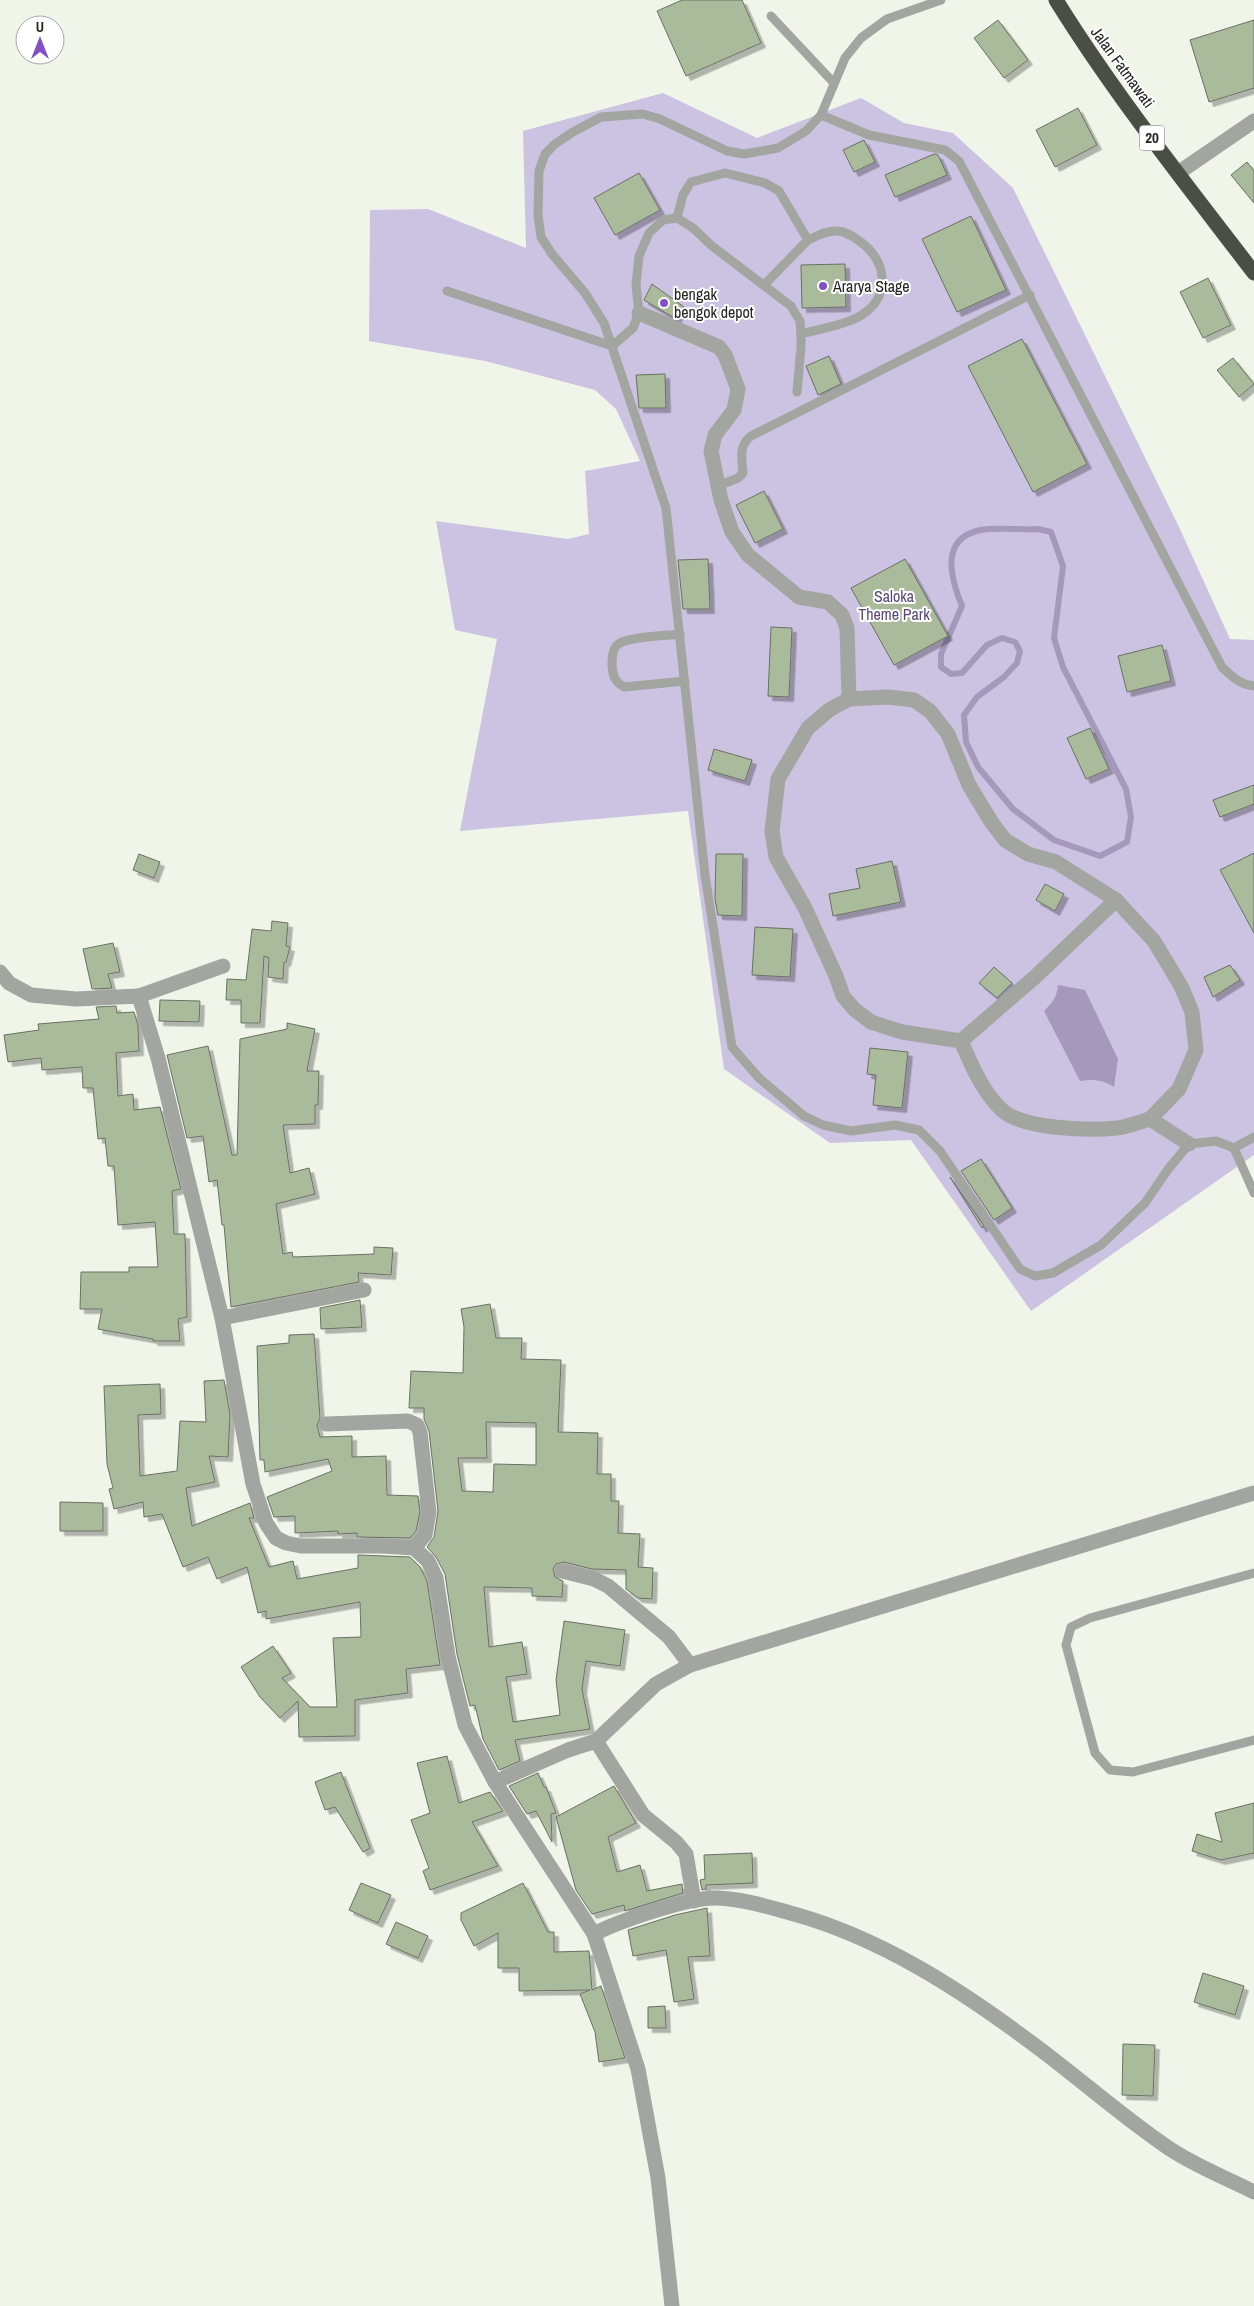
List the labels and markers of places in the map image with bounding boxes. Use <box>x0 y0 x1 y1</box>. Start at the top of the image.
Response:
place label: Ararya Stage <box>832 275 910 297</box>
marker: Ararya Stage <box>817 280 829 292</box>
place label: bengak bengok depot <box>674 283 754 323</box>
marker: bengak bengok depot <box>658 297 670 309</box>

